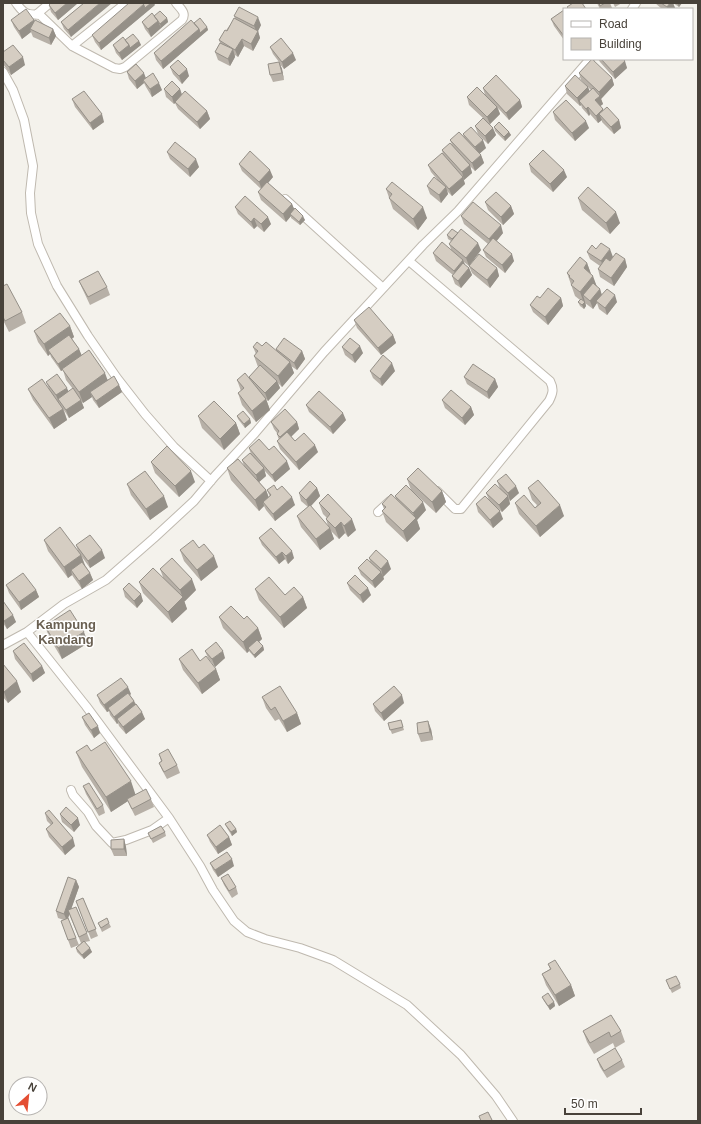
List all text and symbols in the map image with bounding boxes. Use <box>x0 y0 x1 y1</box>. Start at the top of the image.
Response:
legend <box>563 8 693 60</box>
text: Road <box>599 17 628 31</box>
text: Building <box>599 37 642 51</box>
district label: Kampung Kandang <box>36 617 96 647</box>
north arrow <box>8 1076 48 1116</box>
text: N <box>26 1080 39 1094</box>
scale bar <box>565 1090 641 1116</box>
text: 50 m <box>571 1097 598 1111</box>

